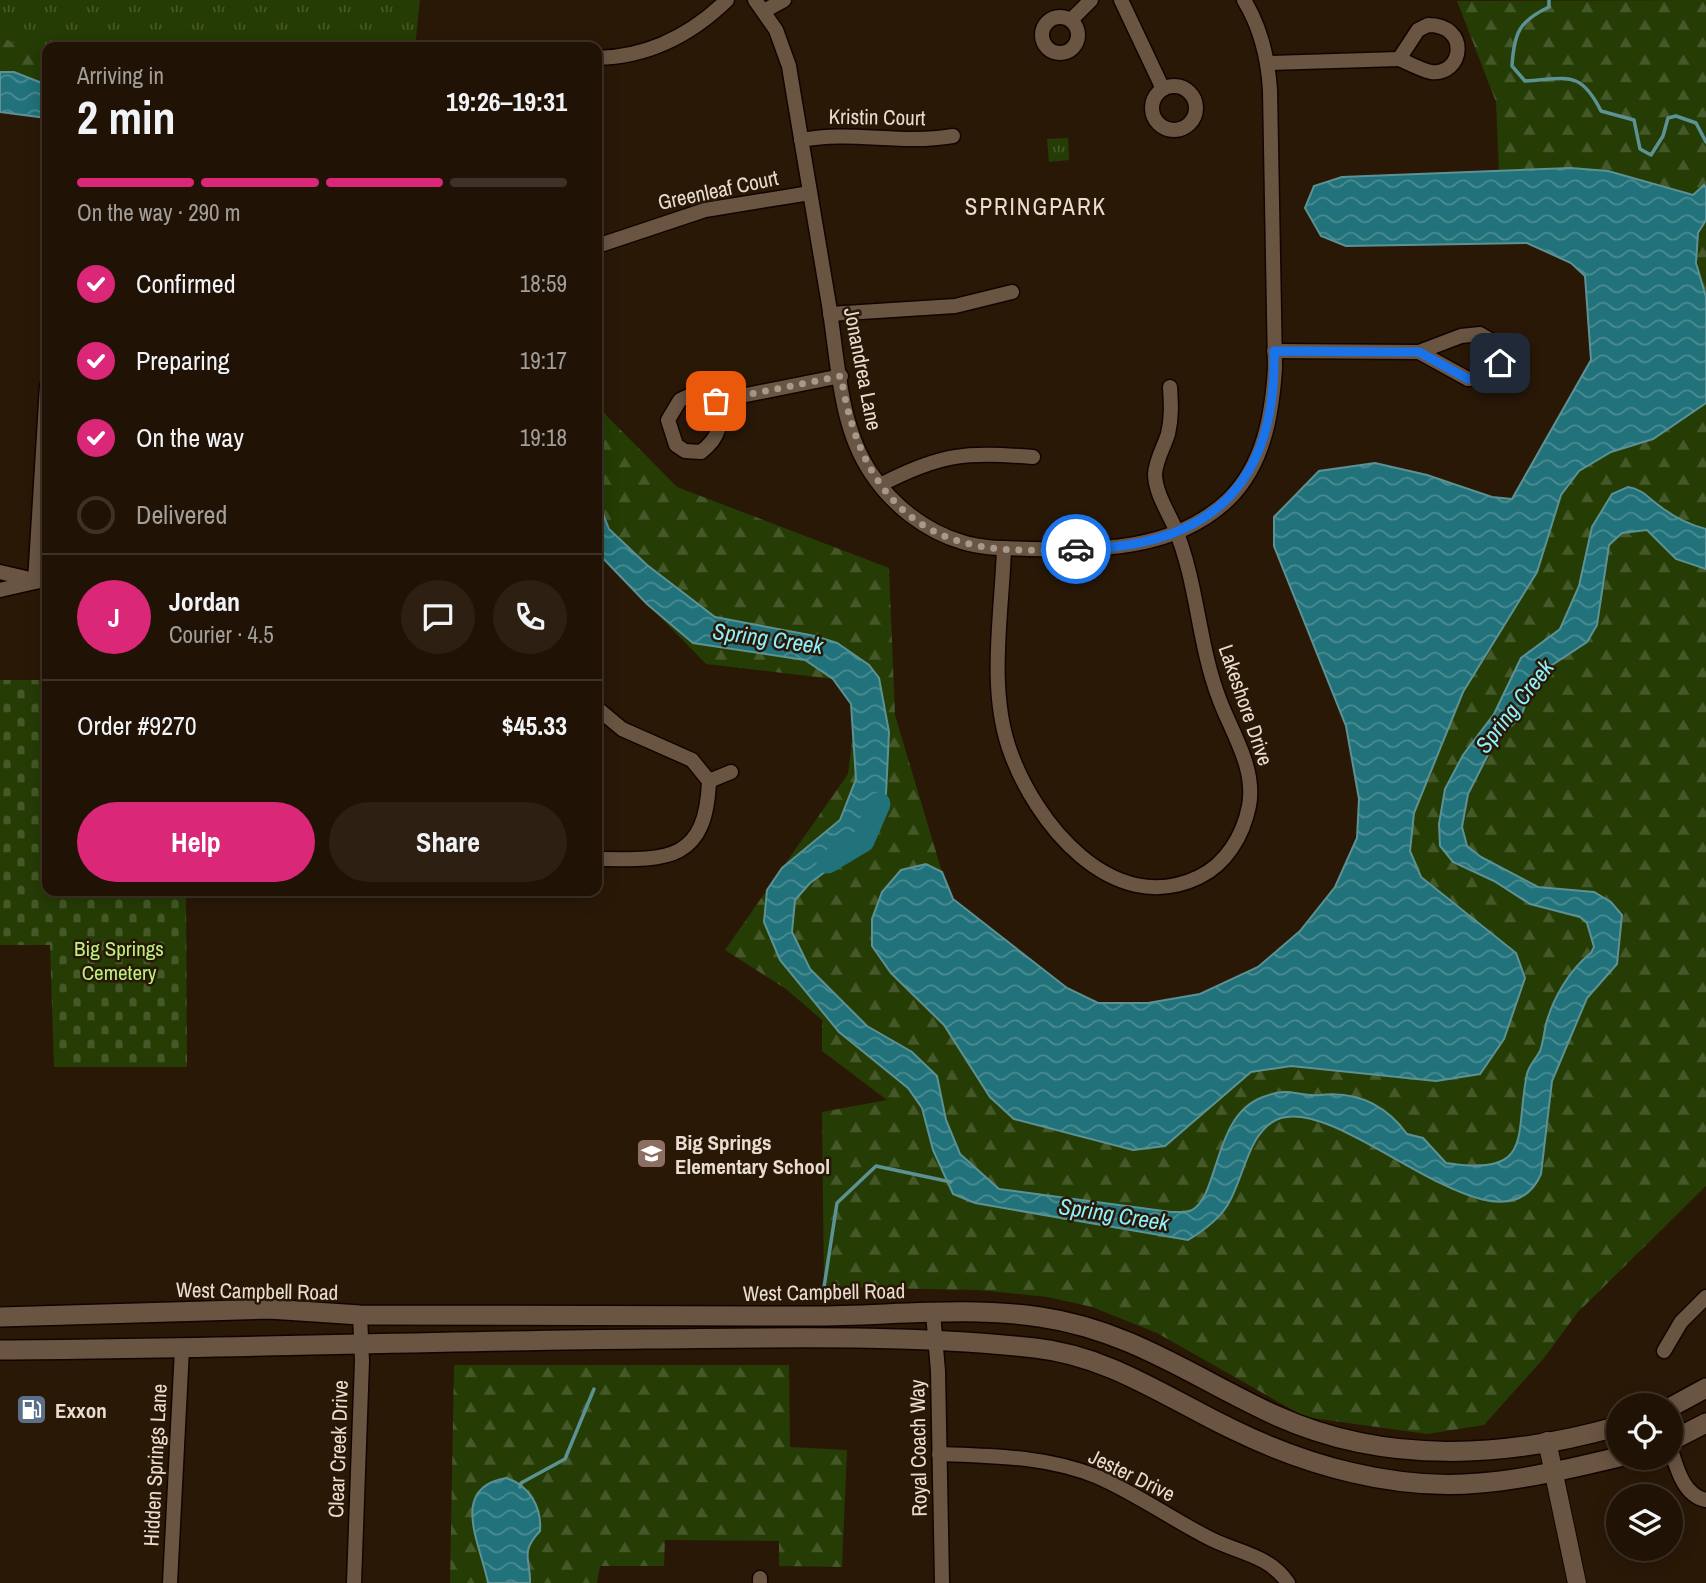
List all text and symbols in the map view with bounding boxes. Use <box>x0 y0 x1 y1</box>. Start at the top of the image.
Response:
text: Arriving in <box>77 60 164 91</box>
text: 19:26–19:31 <box>446 84 567 119</box>
text: 2 min <box>77 86 176 148</box>
street label: Kristin Court <box>828 102 926 132</box>
street label: Greenleaf Court <box>655 163 781 217</box>
district label: SPRINGPARK <box>965 191 1107 222</box>
text: On the way · 290 m <box>77 197 241 228</box>
icon: check <box>77 265 115 303</box>
text: Confirmed <box>136 266 236 301</box>
text: 18:59 <box>520 268 567 299</box>
street label: Jonandrea Lane <box>837 305 889 433</box>
pin <box>1470 333 1530 393</box>
icon: check <box>77 342 115 380</box>
text: Preparing <box>136 343 230 378</box>
icon: home <box>1481 344 1519 382</box>
text: 19:17 <box>520 345 567 376</box>
pin <box>686 371 746 431</box>
icon: bag <box>697 382 735 420</box>
icon: check <box>77 419 115 457</box>
text: On the way <box>136 420 244 455</box>
text: 19:18 <box>520 422 567 453</box>
text: Delivered <box>136 497 227 532</box>
courier <box>1041 514 1111 584</box>
icon: car <box>1057 530 1095 568</box>
button: chat <box>401 580 475 654</box>
button: phone <box>493 580 567 654</box>
text: Jordan <box>169 584 240 619</box>
text: J <box>108 600 120 635</box>
water label: Spring Creek <box>711 615 827 661</box>
text: Courier · 4.5 <box>169 619 274 650</box>
street label: Lakeshore Drive <box>1212 641 1280 769</box>
water label: Spring Creek <box>1468 651 1561 759</box>
text: Order #9270 <box>77 708 197 743</box>
text: $45.33 <box>502 708 567 743</box>
button: Help <box>77 802 315 882</box>
button: Share <box>329 802 567 882</box>
park label: Big Springs Cemetery <box>74 934 164 987</box>
place label: Big Springs Elementary School <box>675 1128 830 1181</box>
school or university icon: Big Springs Elementary School <box>635 1137 669 1171</box>
water label: Spring Creek <box>1057 1190 1173 1238</box>
street label: West Campbell Road <box>176 1275 338 1307</box>
street label: West Campbell Road <box>743 1276 905 1308</box>
street label: Royal Coach Way <box>902 1379 934 1517</box>
street label: Clear Creek Drive <box>321 1380 355 1518</box>
street label: Hidden Springs Lane <box>136 1383 174 1547</box>
fuel station icon: Exxon <box>15 1393 49 1427</box>
map controls <box>1606 1393 1683 1561</box>
button: locate <box>1606 1393 1683 1470</box>
place label: Exxon <box>55 1396 107 1425</box>
street label: Jester Drive <box>1084 1442 1180 1508</box>
button: layers <box>1606 1484 1683 1561</box>

